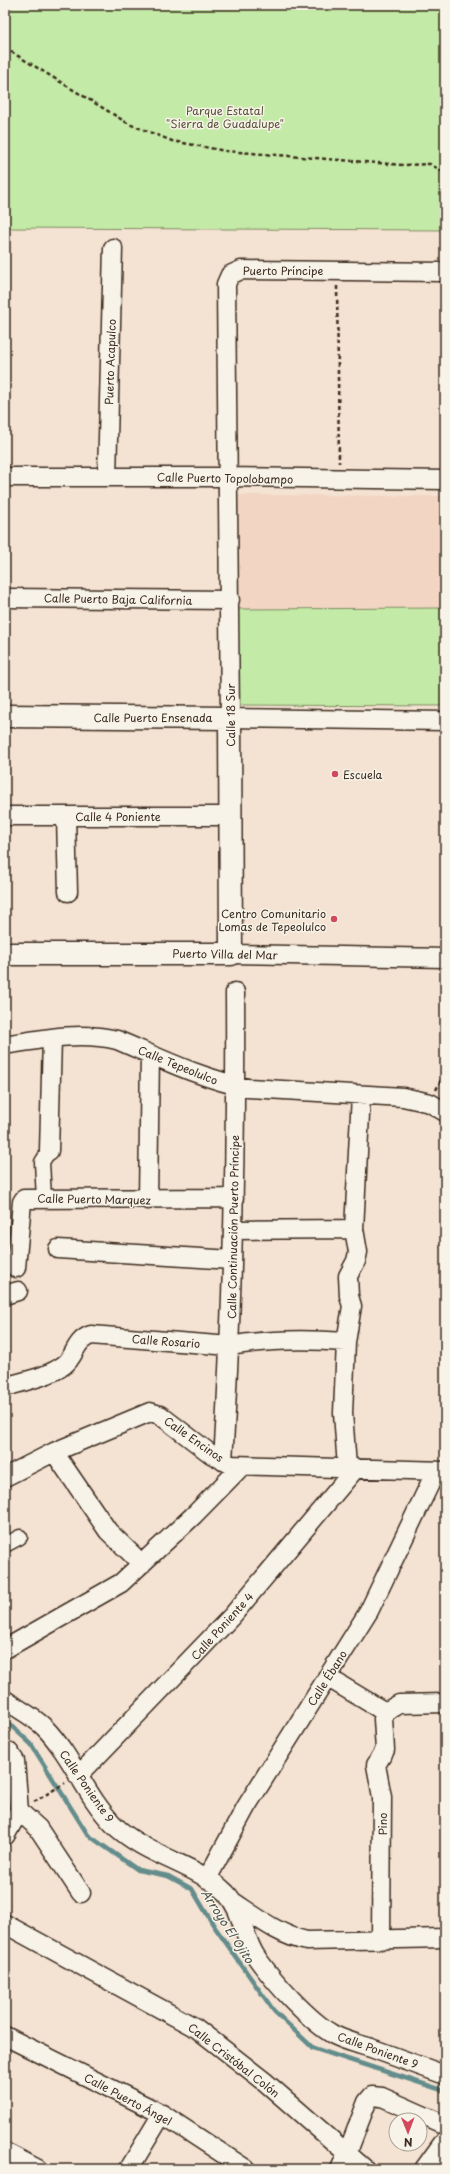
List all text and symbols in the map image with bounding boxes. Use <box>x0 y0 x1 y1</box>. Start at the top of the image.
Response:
park label: Parque Estatal "Sierra de Guadalupe" <box>166 102 284 132</box>
street label: Puerto Príncipe <box>243 262 323 279</box>
street label: Puerto Acapulco <box>100 319 120 405</box>
street label: Calle Puerto Topolobampo <box>157 468 293 488</box>
street label: Calle Puerto Baja California <box>44 589 193 609</box>
street label: Calle 18 Sur <box>222 682 239 747</box>
street label: Calle Puerto Ensenada <box>93 709 213 726</box>
place label: Escuela <box>343 766 382 783</box>
marker: Escuela <box>330 769 340 779</box>
street label: Calle 4 Poniente <box>75 808 161 825</box>
place label: Centro Comunitario Lomas de Tepeolulco <box>219 905 326 935</box>
marker: Centro Comunitario Lomas de Tepeolulco <box>329 914 339 924</box>
street label: Puerto Villa del Mar <box>172 945 279 963</box>
street label: Calle Tepeolulco <box>136 1041 220 1089</box>
street label: Calle Continuación Puerto Príncipe <box>223 1135 243 1319</box>
street label: Calle Puerto Marquez <box>37 1190 151 1208</box>
street label: Calle Rosario <box>131 1330 201 1352</box>
street label: Calle Encinos <box>161 1412 227 1466</box>
street label: Calle Poniente 4 <box>187 1588 257 1664</box>
street label: Calle Ébano <box>303 1647 351 1709</box>
street label: Calle Poniente 9 <box>56 1746 118 1826</box>
street label: Pino <box>374 1813 391 1835</box>
water label: Arroyo El Ojito <box>197 1885 259 1968</box>
street label: Calle Cristóbal Colón <box>184 2019 284 2101</box>
street label: Calle Poniente 9 <box>335 2027 421 2073</box>
street label: Calle Puerto Ángel <box>81 2069 175 2129</box>
north arrow <box>388 2112 428 2152</box>
text: N <box>403 2134 413 2151</box>

